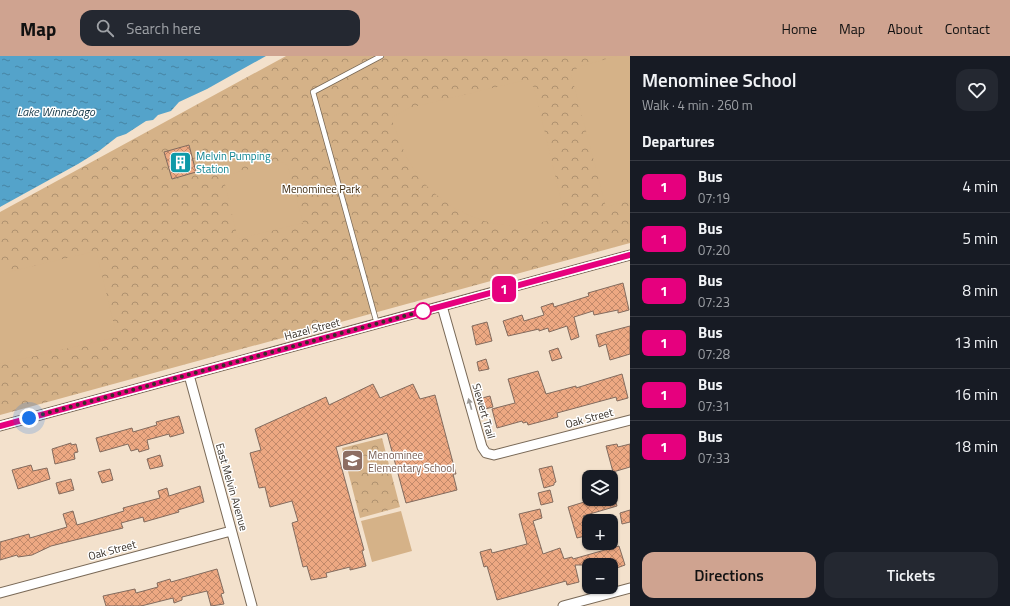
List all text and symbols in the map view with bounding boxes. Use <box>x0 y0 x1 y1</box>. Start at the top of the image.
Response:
search box <box>80 10 360 46</box>
text: Map <box>20 14 56 43</box>
icon: search <box>94 17 116 39</box>
text: Search here <box>126 17 201 40</box>
text: Home <box>782 18 817 39</box>
text: Map <box>839 18 865 39</box>
text: About <box>887 18 923 39</box>
text: Contact <box>945 18 990 39</box>
text: Menominee School <box>642 65 797 94</box>
button: heart <box>956 69 998 111</box>
text: Walk · 4 min · 260 m <box>642 95 753 115</box>
water label: Lake Winnebago <box>17 102 96 121</box>
text: Departures <box>642 130 715 153</box>
place label: Melvin Pumping Station <box>196 148 271 177</box>
building icon: Melvin Pumping Station <box>167 149 193 175</box>
text: Bus <box>698 165 723 188</box>
text: 4 min <box>962 175 998 198</box>
text: 1 <box>660 176 668 197</box>
park label: Menominee Park <box>282 181 361 197</box>
text: 07:19 <box>698 188 730 208</box>
text: Bus <box>698 217 723 240</box>
text: 5 min <box>962 227 998 250</box>
text: 1 <box>660 228 668 249</box>
text: 07:20 <box>698 240 730 260</box>
text: Bus <box>698 269 723 292</box>
line badge: 1 <box>491 276 517 302</box>
text: 1 <box>500 278 508 299</box>
text: 8 min <box>962 279 998 302</box>
text: 1 <box>660 280 668 301</box>
text: 07:23 <box>698 292 730 312</box>
unlabelled marker <box>414 302 432 320</box>
street label: Hazel Street <box>282 314 342 344</box>
text: Bus <box>698 321 723 344</box>
text: 13 min <box>954 331 998 354</box>
text: 1 <box>660 332 668 353</box>
text: 07:28 <box>698 344 730 364</box>
text: Bus <box>698 373 723 396</box>
street label: Siewert Trail <box>468 381 500 441</box>
text: 16 min <box>954 383 998 406</box>
text: 1 <box>660 384 668 405</box>
text: 07:31 <box>698 396 730 416</box>
one-way arrow <box>467 398 473 410</box>
street label: Oak Street <box>563 404 615 432</box>
your location <box>19 408 39 428</box>
text: Bus <box>698 425 723 448</box>
text: 18 min <box>954 435 998 458</box>
text: 1 <box>660 436 668 457</box>
street label: East Melvin Avenue <box>212 441 252 533</box>
place label: Menominee Elementary School <box>368 447 455 476</box>
school or university icon: Menominee Elementary School <box>339 448 365 474</box>
text: 07:33 <box>698 448 730 468</box>
map controls <box>582 470 618 594</box>
button: layers <box>582 470 618 506</box>
button: + <box>582 514 618 550</box>
street label: Oak Street <box>86 536 138 564</box>
button: Directions <box>642 552 816 598</box>
button: Tickets <box>824 552 998 598</box>
button: − <box>582 558 618 594</box>

